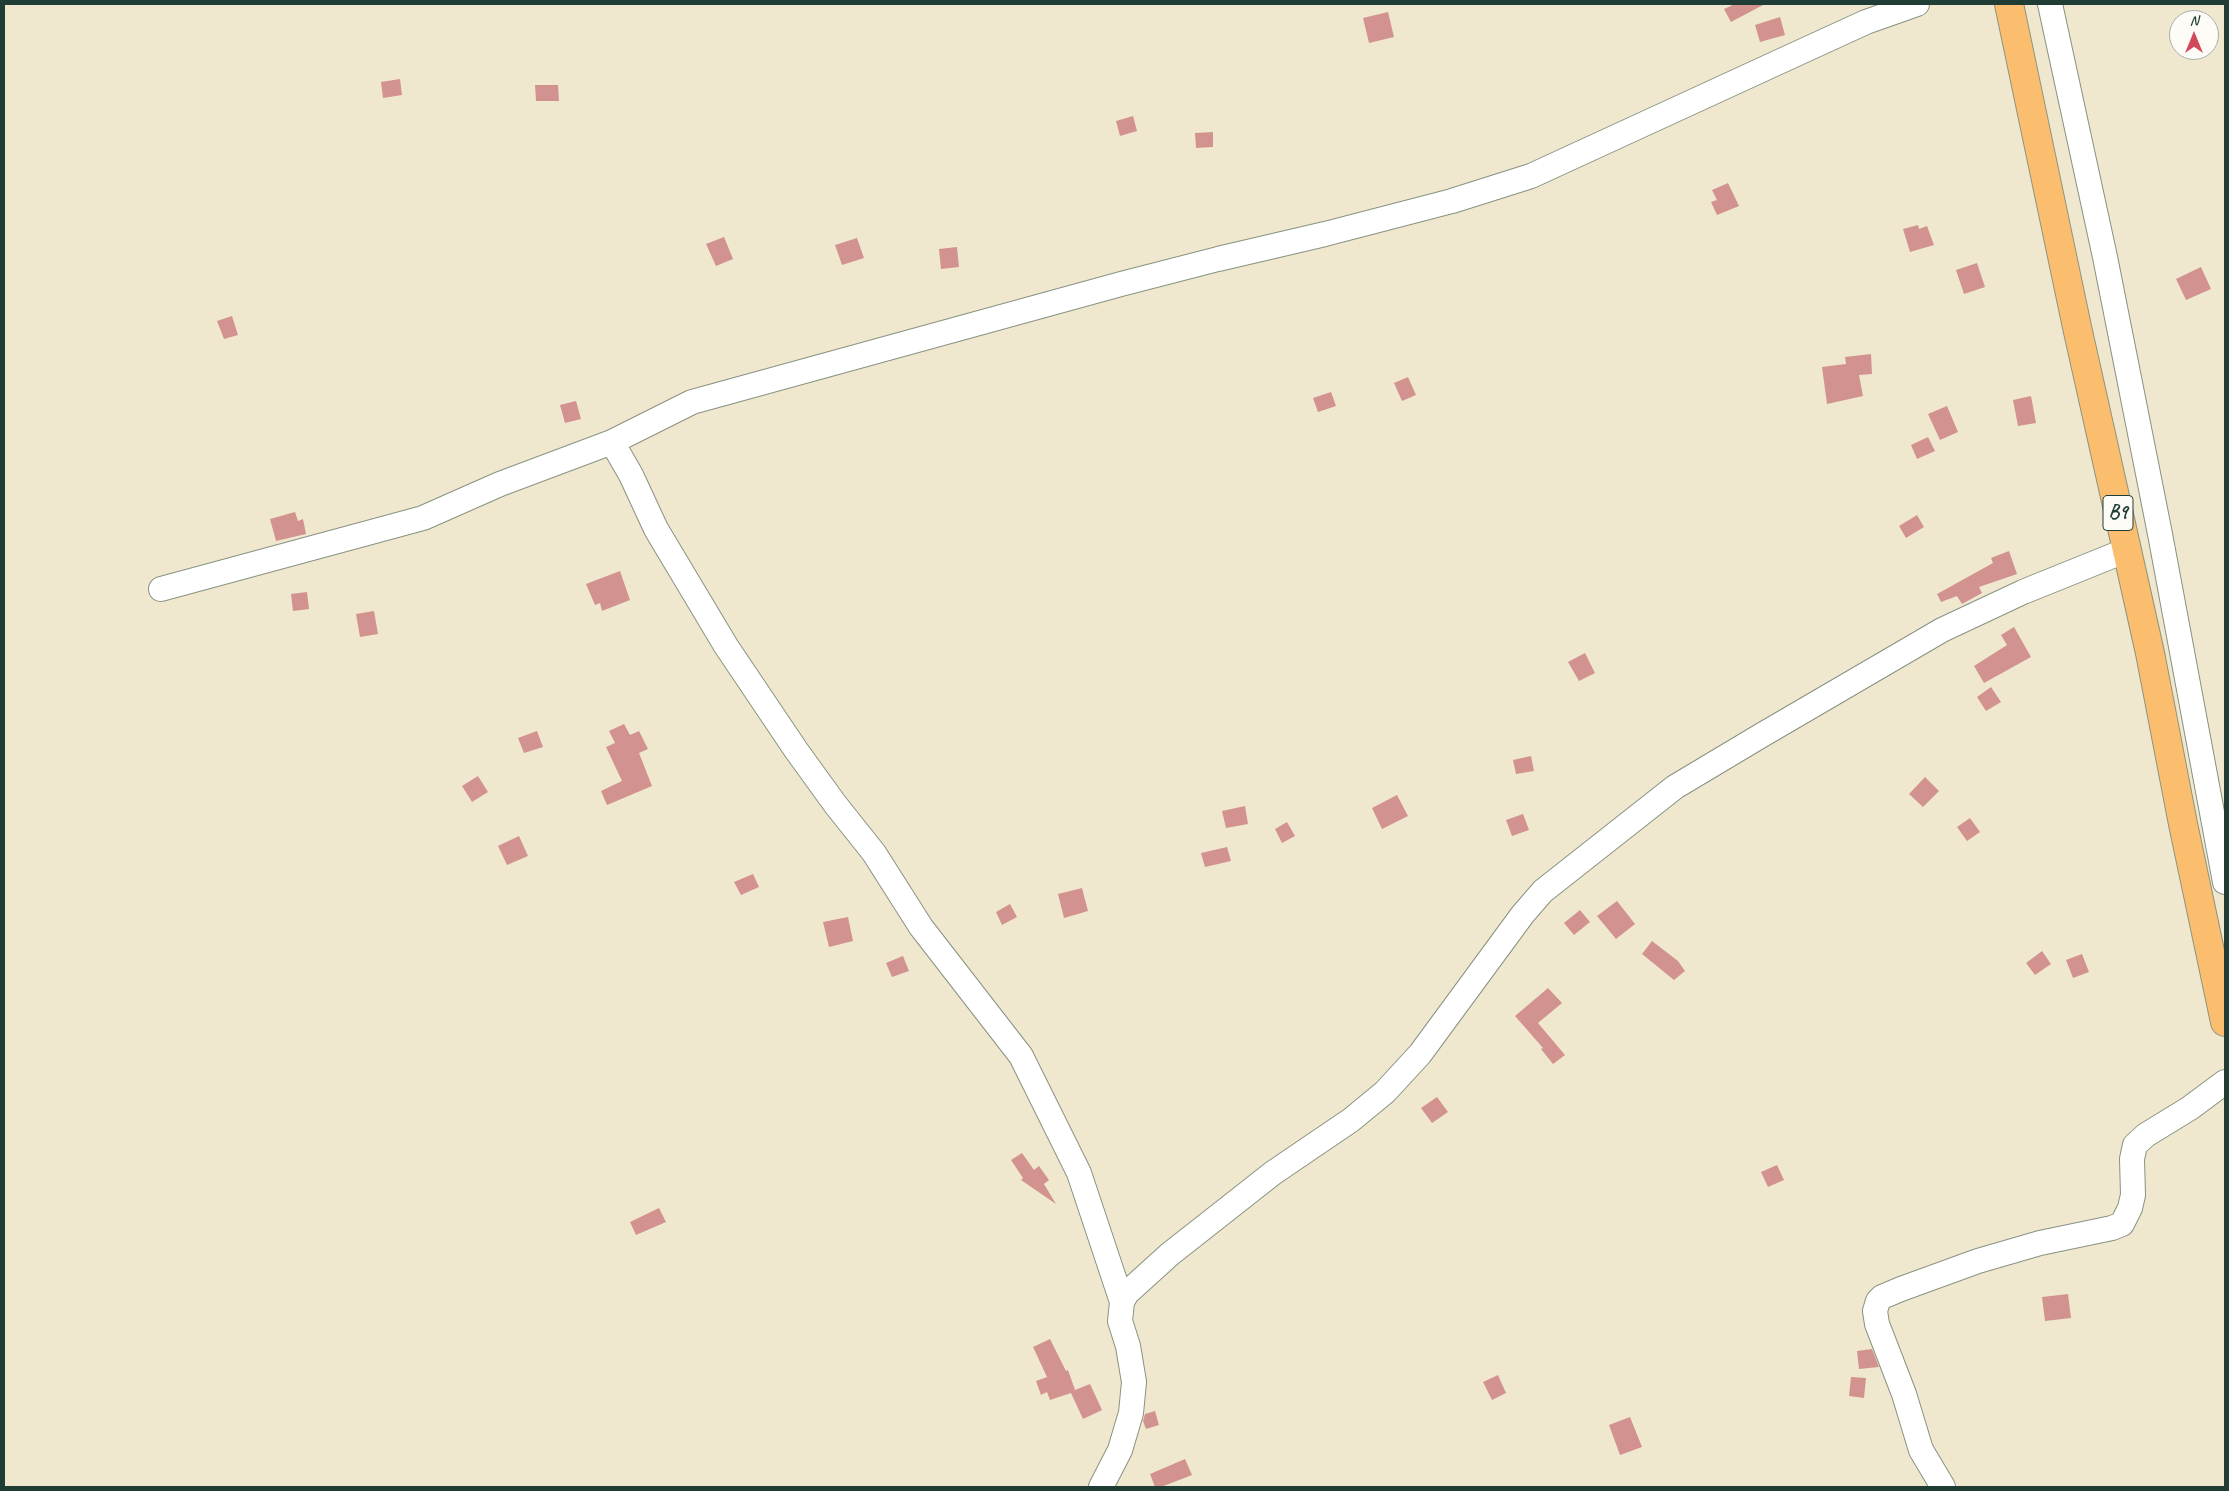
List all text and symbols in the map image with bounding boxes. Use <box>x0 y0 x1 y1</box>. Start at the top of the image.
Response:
north arrow <box>2169 10 2219 60</box>
text: N <box>2190 12 2198 29</box>
road number: B9 <box>2103 496 2133 530</box>

